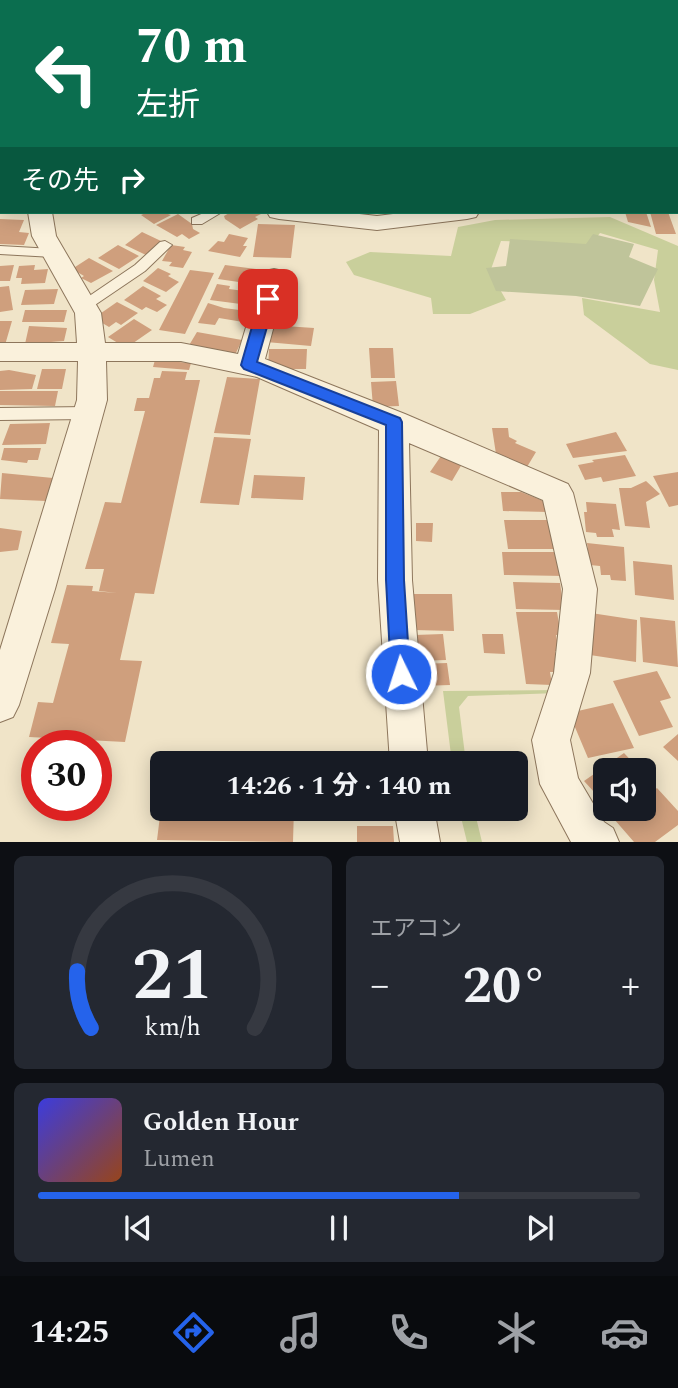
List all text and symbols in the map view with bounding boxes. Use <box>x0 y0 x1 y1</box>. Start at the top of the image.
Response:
text: 70 m <box>136 10 247 85</box>
icon: left <box>21 28 112 119</box>
text: 左折 <box>136 81 200 130</box>
text: その先 <box>21 161 99 201</box>
icon: right <box>113 161 151 199</box>
pin <box>238 269 298 329</box>
icon: arrive <box>249 280 287 318</box>
position arrow <box>364 637 438 711</box>
speed limit sign: 30 <box>21 730 112 821</box>
map controls <box>593 758 656 821</box>
button: sound <box>593 758 656 821</box>
text: 14:26 · 1 分 · 140 m <box>226 766 452 806</box>
text: エアコン <box>370 912 462 947</box>
text: 21 <box>132 922 214 1033</box>
text: 20° <box>463 947 547 1026</box>
text: − <box>370 957 389 1015</box>
text: + <box>621 957 640 1015</box>
text: km/h <box>145 1009 201 1047</box>
text: Golden Hour <box>143 1102 299 1142</box>
text: Lumen <box>143 1142 215 1177</box>
icon: previous <box>119 1209 157 1247</box>
icon: pause <box>320 1209 358 1247</box>
icon: next <box>521 1209 559 1247</box>
text: 14:25 <box>29 1308 110 1357</box>
icon: directions <box>169 1308 218 1357</box>
icon: music <box>276 1308 325 1357</box>
icon: phone <box>384 1308 433 1357</box>
icon: climate <box>492 1308 541 1357</box>
icon: car <box>600 1308 649 1357</box>

